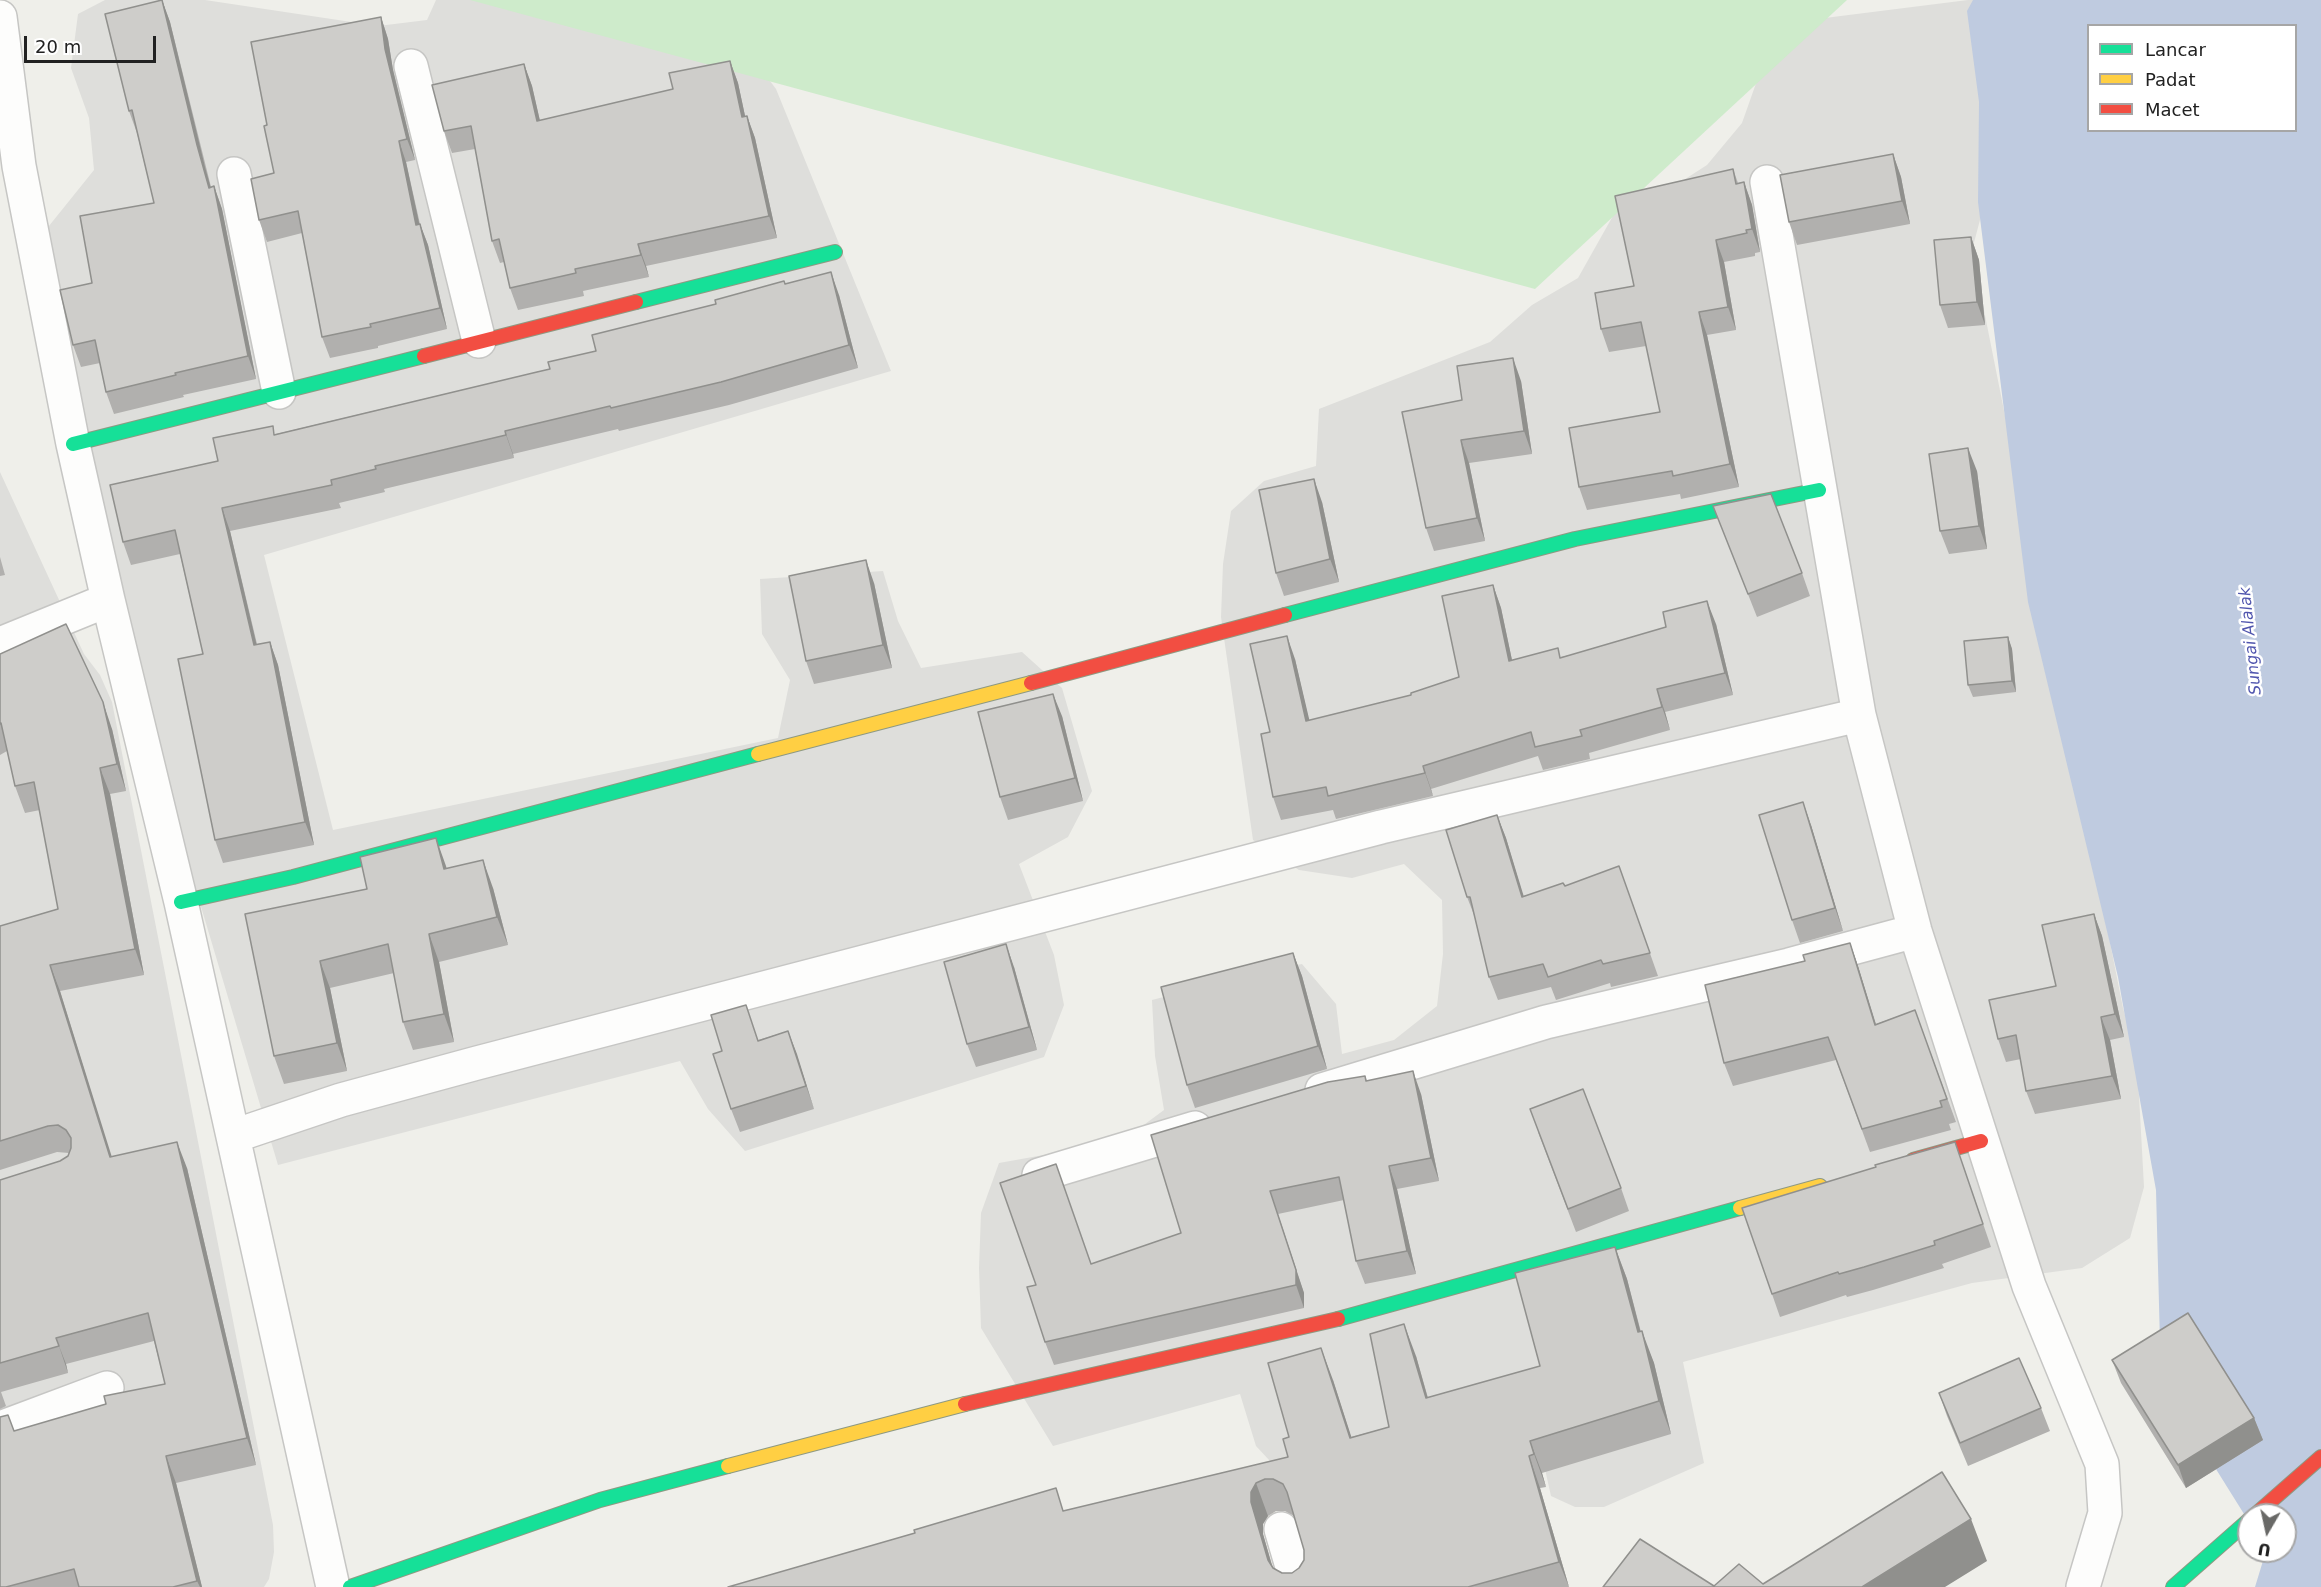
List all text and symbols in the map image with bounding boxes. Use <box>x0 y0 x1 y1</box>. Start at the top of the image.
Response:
scale bar <box>27 24 159 62</box>
legend <box>2087 24 2297 132</box>
text: 20 m <box>35 36 81 57</box>
text: Lancar <box>2145 39 2206 60</box>
text: Padat <box>2145 69 2196 90</box>
text: Macet <box>2145 99 2200 120</box>
water label: Sungai Alalak <box>2236 586 2266 696</box>
north arrow <box>2237 1503 2297 1563</box>
text: U <box>2257 1539 2272 1560</box>

